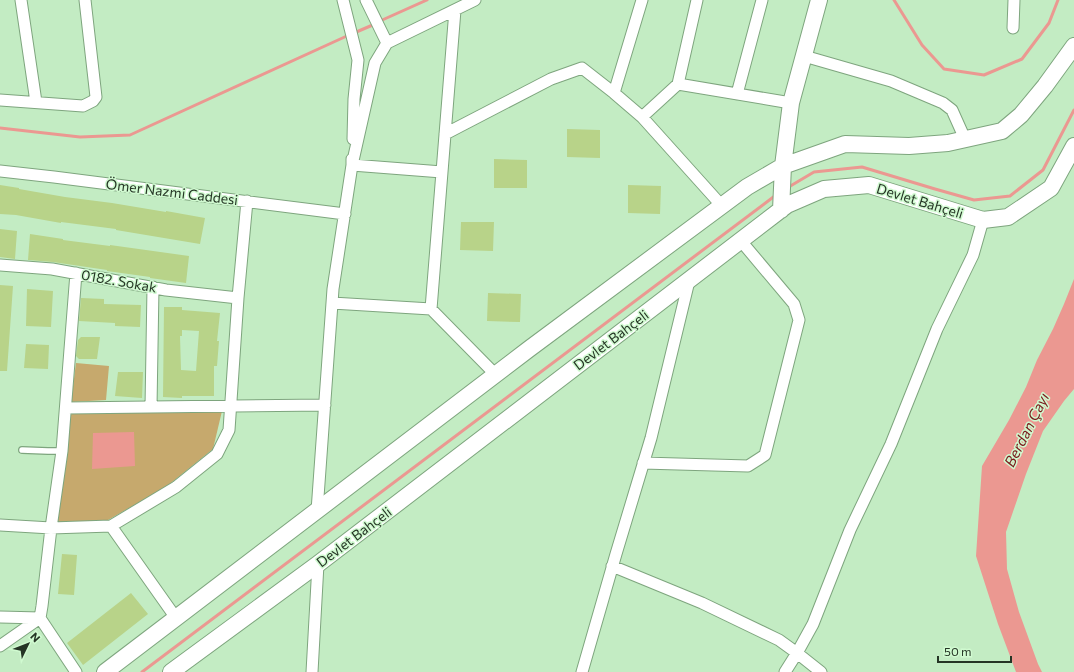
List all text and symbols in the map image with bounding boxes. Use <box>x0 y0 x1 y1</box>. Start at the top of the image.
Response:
street label: Ömer Nazmi Caddesi <box>105 175 239 208</box>
street label: Devlet Bahçeli <box>875 179 966 222</box>
street label: 0182. Sokak <box>80 266 159 296</box>
street label: Devlet Bahçeli <box>570 306 652 373</box>
water label: Berdan Çayı <box>1000 389 1053 470</box>
street label: Devlet Bahçeli <box>313 503 395 570</box>
north arrow <box>8 624 48 664</box>
text: N <box>28 629 43 644</box>
scale bar <box>938 638 1011 664</box>
text: 50 m <box>944 644 972 658</box>

